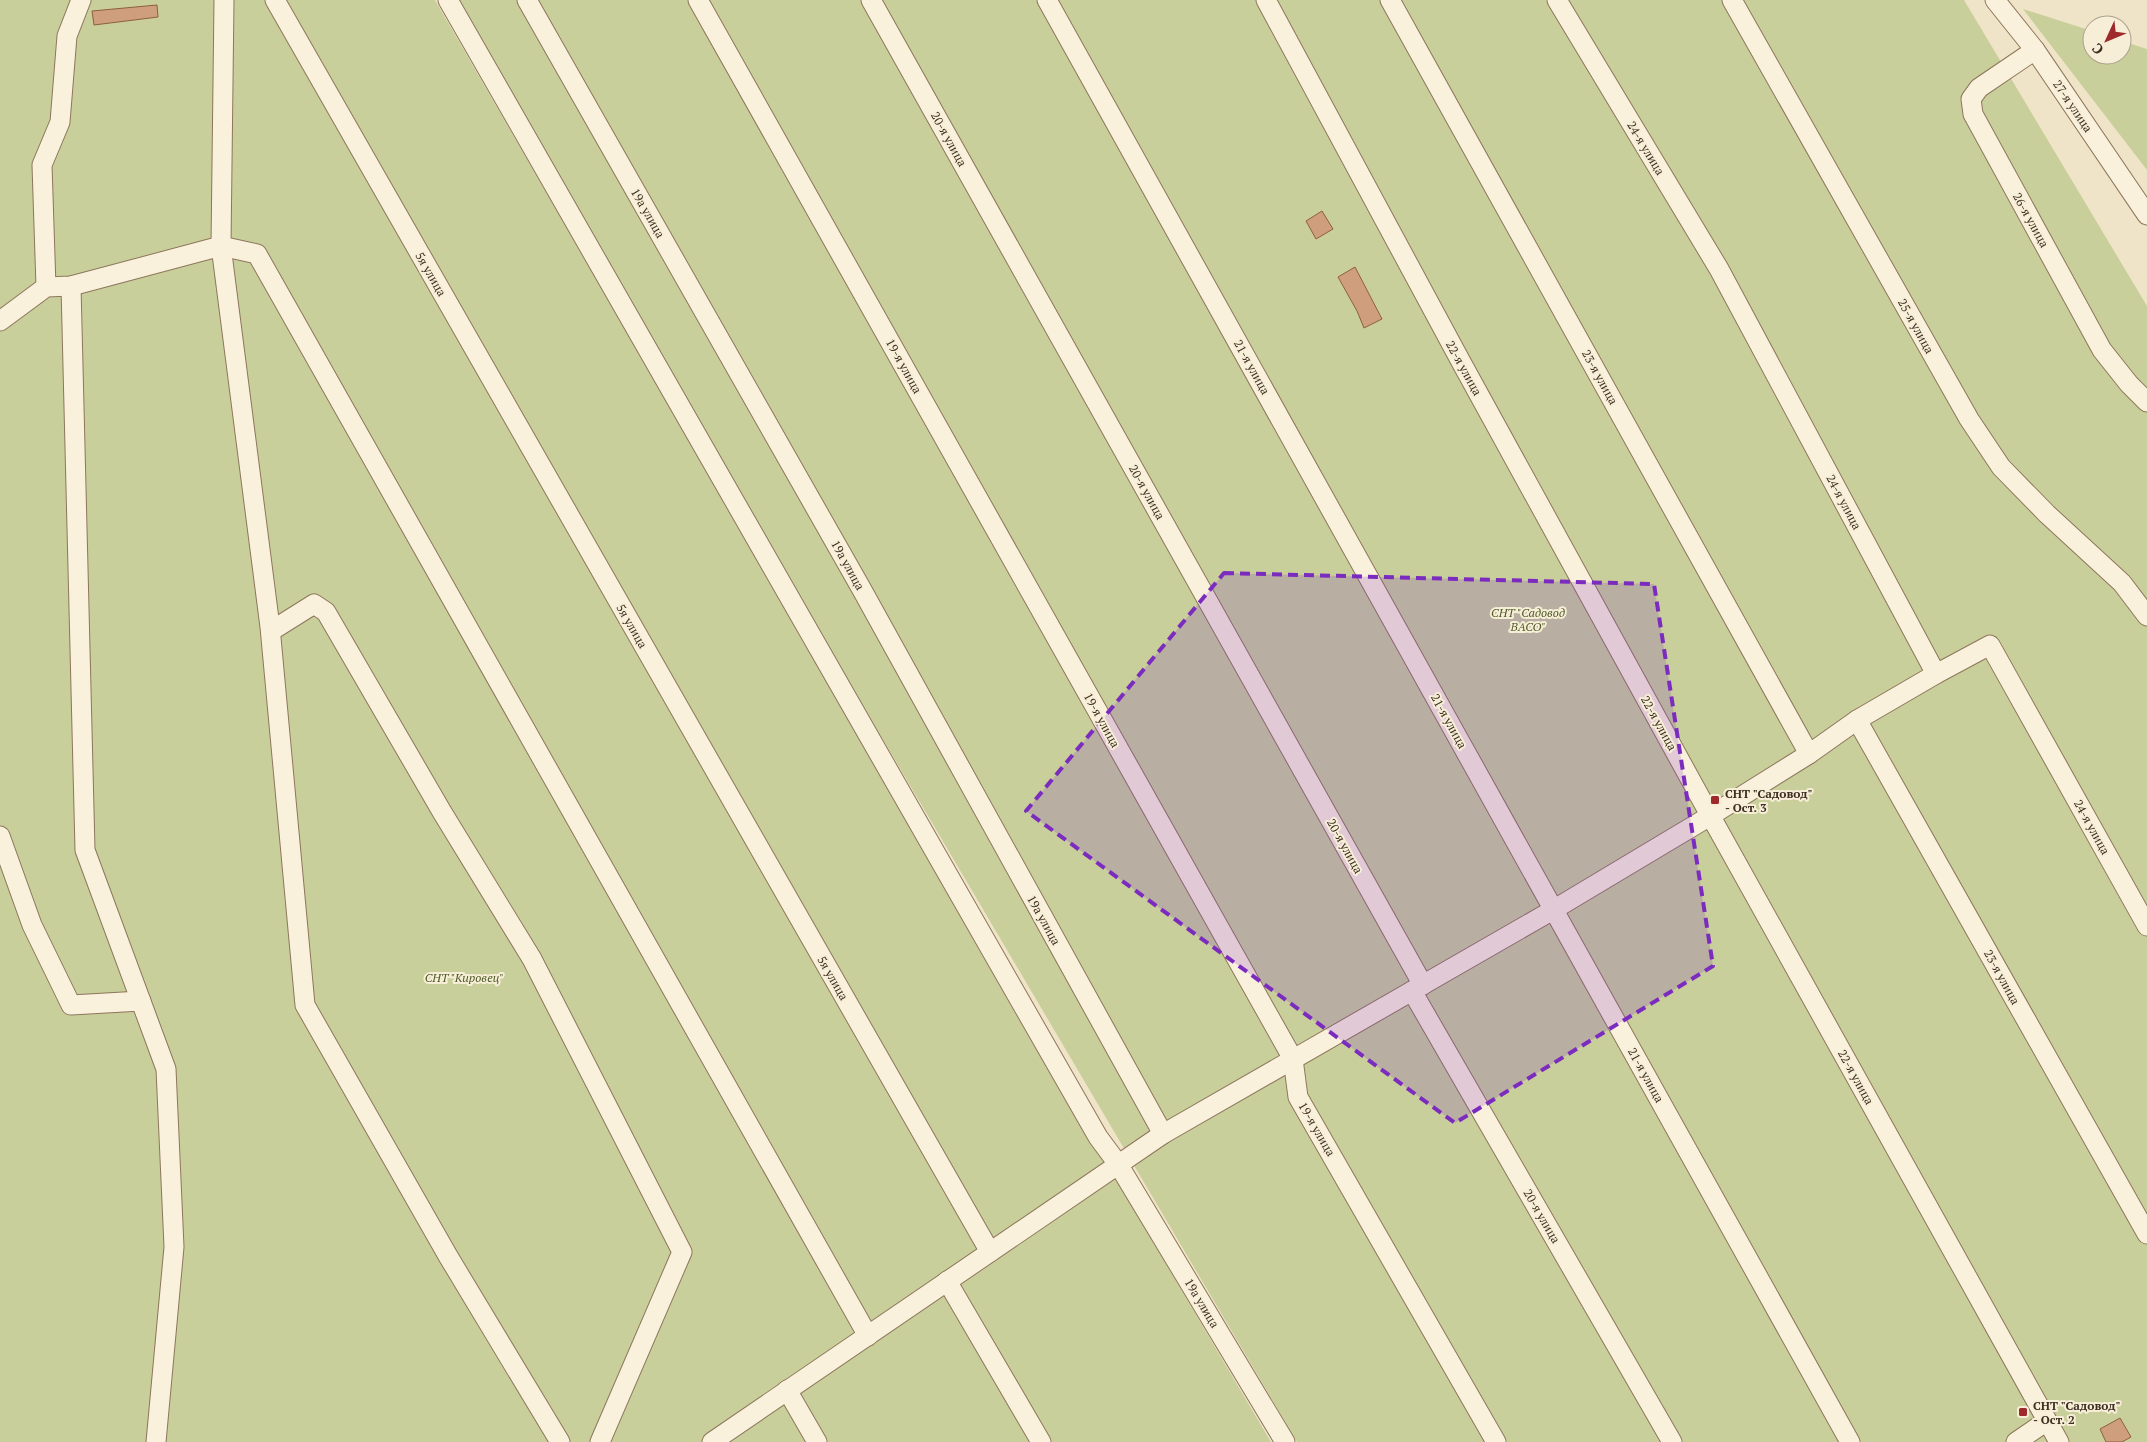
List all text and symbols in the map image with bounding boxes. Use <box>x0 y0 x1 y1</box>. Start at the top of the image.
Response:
north arrow <box>2082 15 2132 65</box>
text: С <box>2087 39 2107 59</box>
street label: 27-я улица <box>2050 77 2096 135</box>
street label: 20-я улица <box>928 109 970 169</box>
street label: 24-я улица <box>1624 118 1668 178</box>
street label: 19а улица <box>628 186 668 240</box>
street label: 26-я улица <box>2010 190 2052 250</box>
street label: 5я улица <box>412 249 450 299</box>
street label: 25-я улица <box>1895 296 1937 356</box>
street label: 19-я улица <box>883 336 925 396</box>
street label: 21-я улица <box>1231 337 1273 397</box>
street label: 22-я улица <box>1443 338 1485 398</box>
street label: 23-я улица <box>1579 347 1621 407</box>
street label: 20-я улица <box>1126 462 1168 522</box>
street label: 24-я улица <box>1823 472 1865 532</box>
street label: 19а улица <box>828 537 868 593</box>
street label: 5я улица <box>613 601 651 651</box>
park label: СНТ "Садовод ВАСО" <box>1491 605 1565 634</box>
street label: 19-я улица <box>1081 690 1123 750</box>
street label: 21-я улица <box>1428 691 1470 751</box>
street label: 22-я улица <box>1638 693 1680 753</box>
place label: СНТ "Садовод" - Ост. 3 <box>1725 786 1812 815</box>
marker: СНТ "Садовод" - Ост. 3 <box>1709 794 1721 806</box>
street label: 24-я улица <box>2071 797 2113 857</box>
street label: 20-я улица <box>1324 816 1366 876</box>
street label: 19а улица <box>1024 892 1064 948</box>
street label: 23-я улица <box>1981 947 2023 1007</box>
street label: 5я улица <box>814 953 852 1003</box>
park label: СНТ "Кировец" <box>425 970 503 985</box>
street label: 21-я улица <box>1625 1045 1667 1105</box>
street label: 22-я улица <box>1835 1047 1877 1107</box>
street label: 19-я улица <box>1295 1099 1339 1159</box>
street label: 20-я улица <box>1520 1186 1564 1246</box>
street label: 19а улица <box>1181 1276 1223 1330</box>
place label: СНТ "Садовод" - Ост. 2 <box>2033 1398 2120 1427</box>
marker: СНТ "Садовод" - Ост. 2 <box>2017 1406 2029 1418</box>

